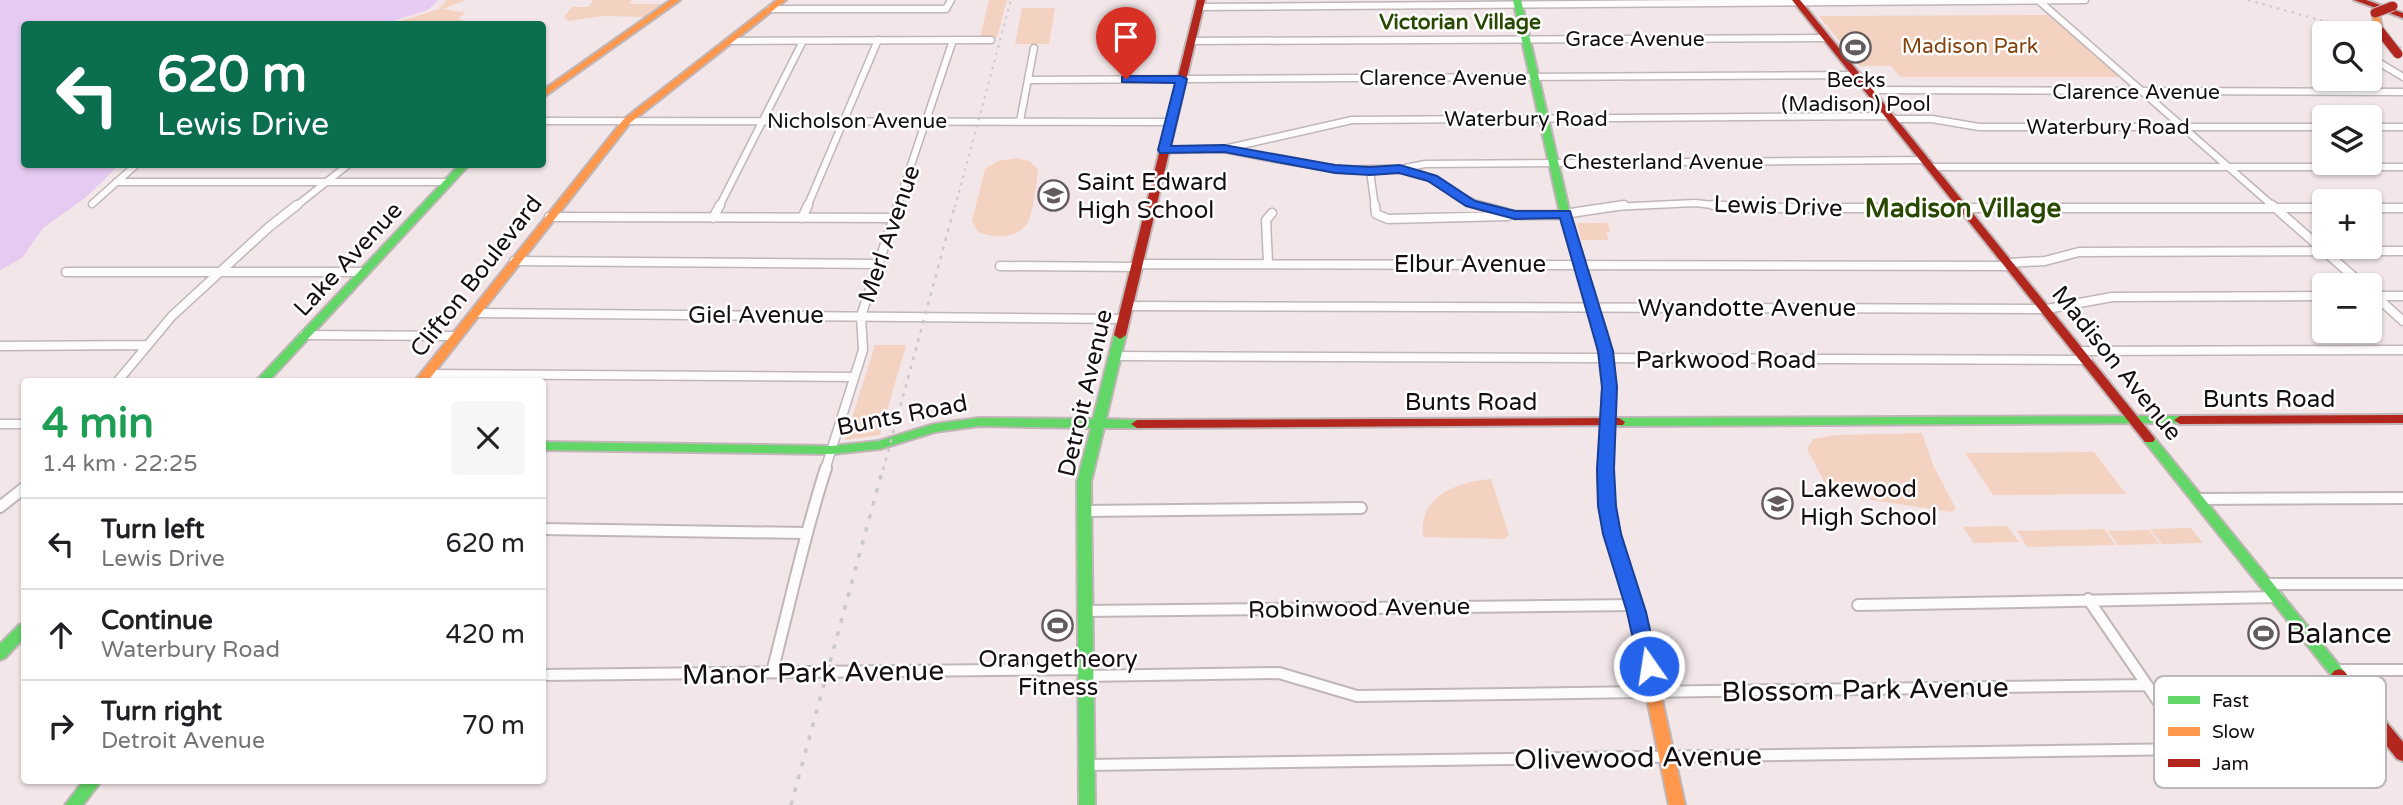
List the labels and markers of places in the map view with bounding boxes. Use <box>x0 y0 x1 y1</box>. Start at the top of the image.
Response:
pin <box>1096 7 1156 79</box>
sports icon: Becks (Madison) Pool <box>1839 31 1873 65</box>
place label: Becks (Madison) Pool <box>1781 68 1931 117</box>
place label: Saint Edward High School <box>1077 168 1227 225</box>
school or university icon: Saint Edward High School <box>1037 179 1071 213</box>
place label: Lakewood High School <box>1800 475 1937 532</box>
school or university icon: Lakewood High School <box>1760 486 1794 520</box>
sports icon: Orangetheory Fitness <box>1041 608 1075 642</box>
sports icon: Balance <box>2246 616 2280 650</box>
place label: Balance <box>2286 617 2392 651</box>
place label: Orangetheory Fitness <box>978 645 1138 702</box>

